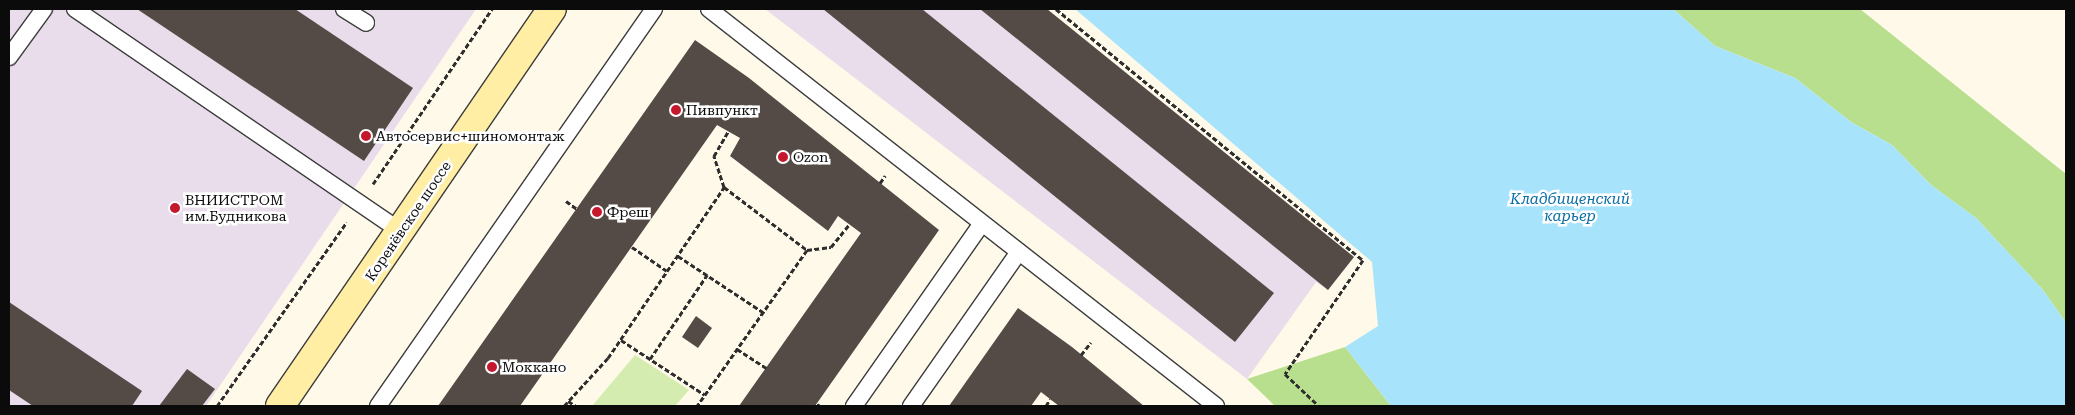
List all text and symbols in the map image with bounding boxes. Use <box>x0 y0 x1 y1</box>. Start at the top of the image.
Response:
place label: Пивпункт <box>686 102 758 118</box>
marker: Пивпункт <box>670 104 682 116</box>
place label: Автосервис+шиномонтаж <box>376 128 565 144</box>
marker: Автосервис+шиномонтаж <box>360 130 372 142</box>
place label: Ozon <box>793 149 828 165</box>
marker: Ozon <box>777 151 789 163</box>
street label: Коренёвское шоссе <box>362 158 454 284</box>
water label: Кладбищенский карьер <box>1510 190 1630 225</box>
place label: ВНИИСТРОМ им.Будникова <box>185 192 286 224</box>
marker: ВНИИСТРОМ им.Будникова <box>169 202 181 214</box>
place label: Фреш <box>607 204 649 220</box>
marker: Фреш <box>591 206 603 218</box>
place label: Моккано <box>502 359 566 375</box>
marker: Моккано <box>486 361 498 373</box>

